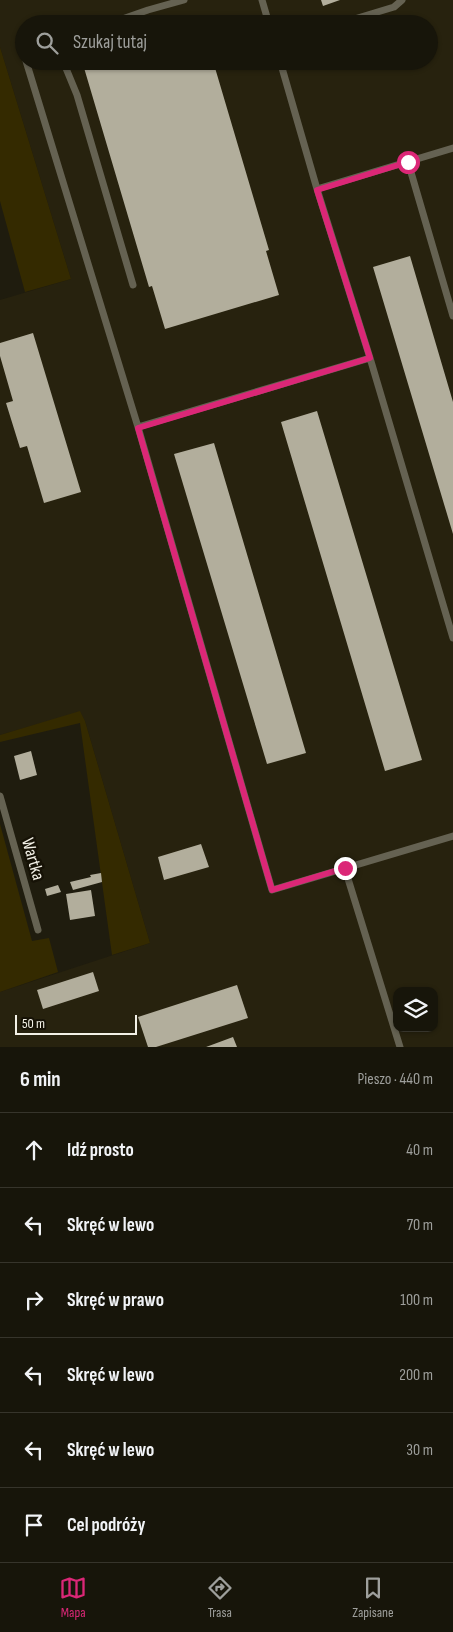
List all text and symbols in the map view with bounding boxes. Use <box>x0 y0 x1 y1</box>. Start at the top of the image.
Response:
search box <box>15 15 438 70</box>
icon: search <box>33 29 61 57</box>
text: Szukaj tutaj <box>73 31 147 54</box>
route start <box>397 151 420 174</box>
street label: Wartka <box>17 836 49 883</box>
route end <box>334 857 357 880</box>
map controls <box>393 987 438 1032</box>
button: layers <box>393 987 438 1032</box>
scale bar <box>15 1012 138 1035</box>
text: 50 m <box>22 1015 45 1032</box>
text: 6 min <box>20 1067 61 1092</box>
text: Pieszo · 440 m <box>357 1070 433 1089</box>
icon: ahead <box>20 1136 48 1164</box>
text: Idź prosto <box>67 1139 134 1162</box>
text: 40 m <box>406 1141 433 1160</box>
icon: left <box>20 1211 48 1239</box>
text: Skręć w lewo <box>67 1214 154 1237</box>
text: 70 m <box>407 1216 433 1235</box>
icon: right <box>20 1286 48 1314</box>
text: Skręć w prawo <box>67 1289 164 1312</box>
text: 100 m <box>400 1291 433 1310</box>
icon: left <box>20 1361 48 1389</box>
text: Skręć w lewo <box>67 1364 154 1387</box>
text: 200 m <box>399 1366 433 1385</box>
icon: left <box>20 1436 48 1464</box>
text: Skręć w lewo <box>67 1439 154 1462</box>
text: 30 m <box>406 1441 433 1460</box>
icon: arrive <box>20 1511 48 1539</box>
text: Cel podróży <box>67 1514 145 1537</box>
tab: Mapa <box>59 1574 87 1621</box>
tab: Trasa <box>206 1574 234 1621</box>
tab: Zapisane <box>352 1574 394 1621</box>

